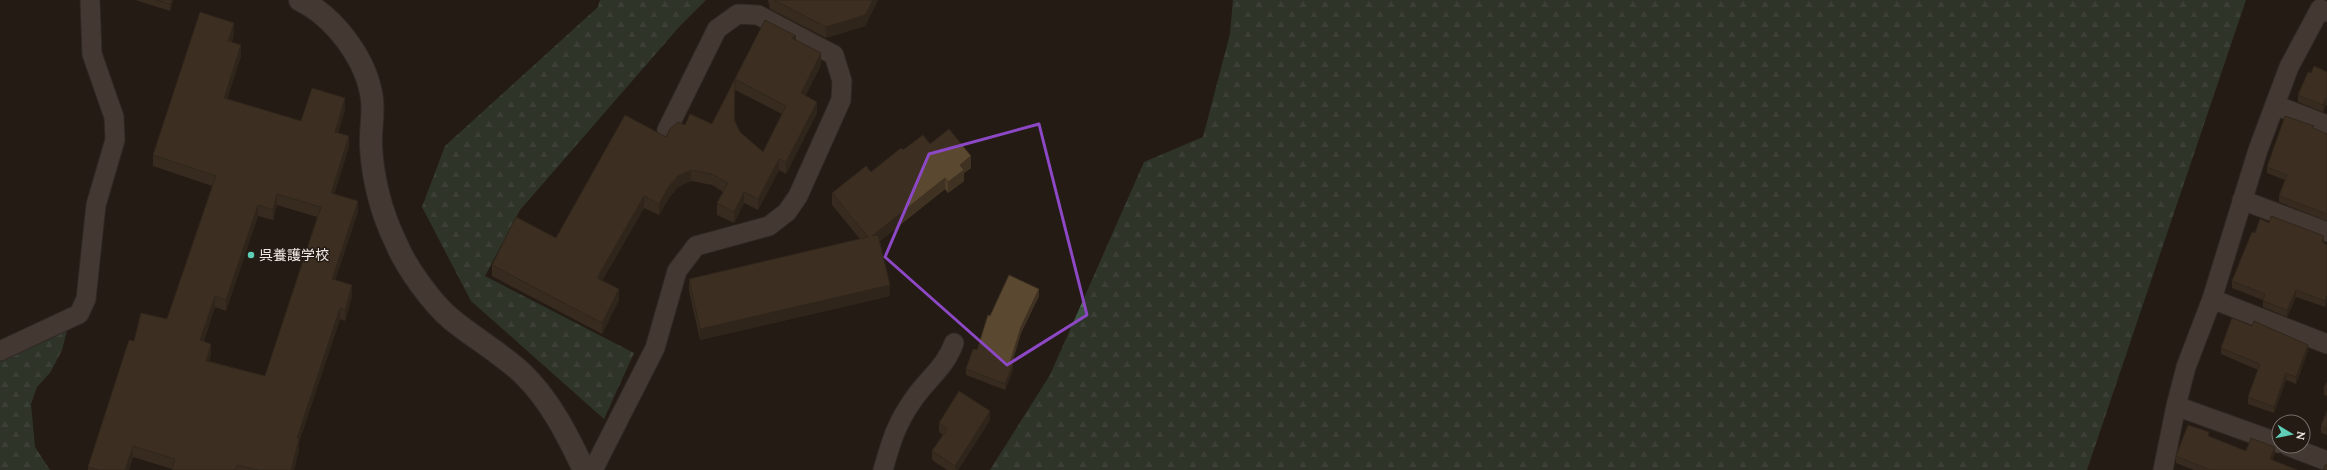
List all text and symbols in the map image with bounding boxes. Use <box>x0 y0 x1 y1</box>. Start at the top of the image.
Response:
place label: 呉養護学校 <box>259 246 329 264</box>
marker: 呉養護学校 <box>246 250 256 260</box>
north arrow <box>2271 414 2311 454</box>
text: N <box>2293 430 2308 442</box>

